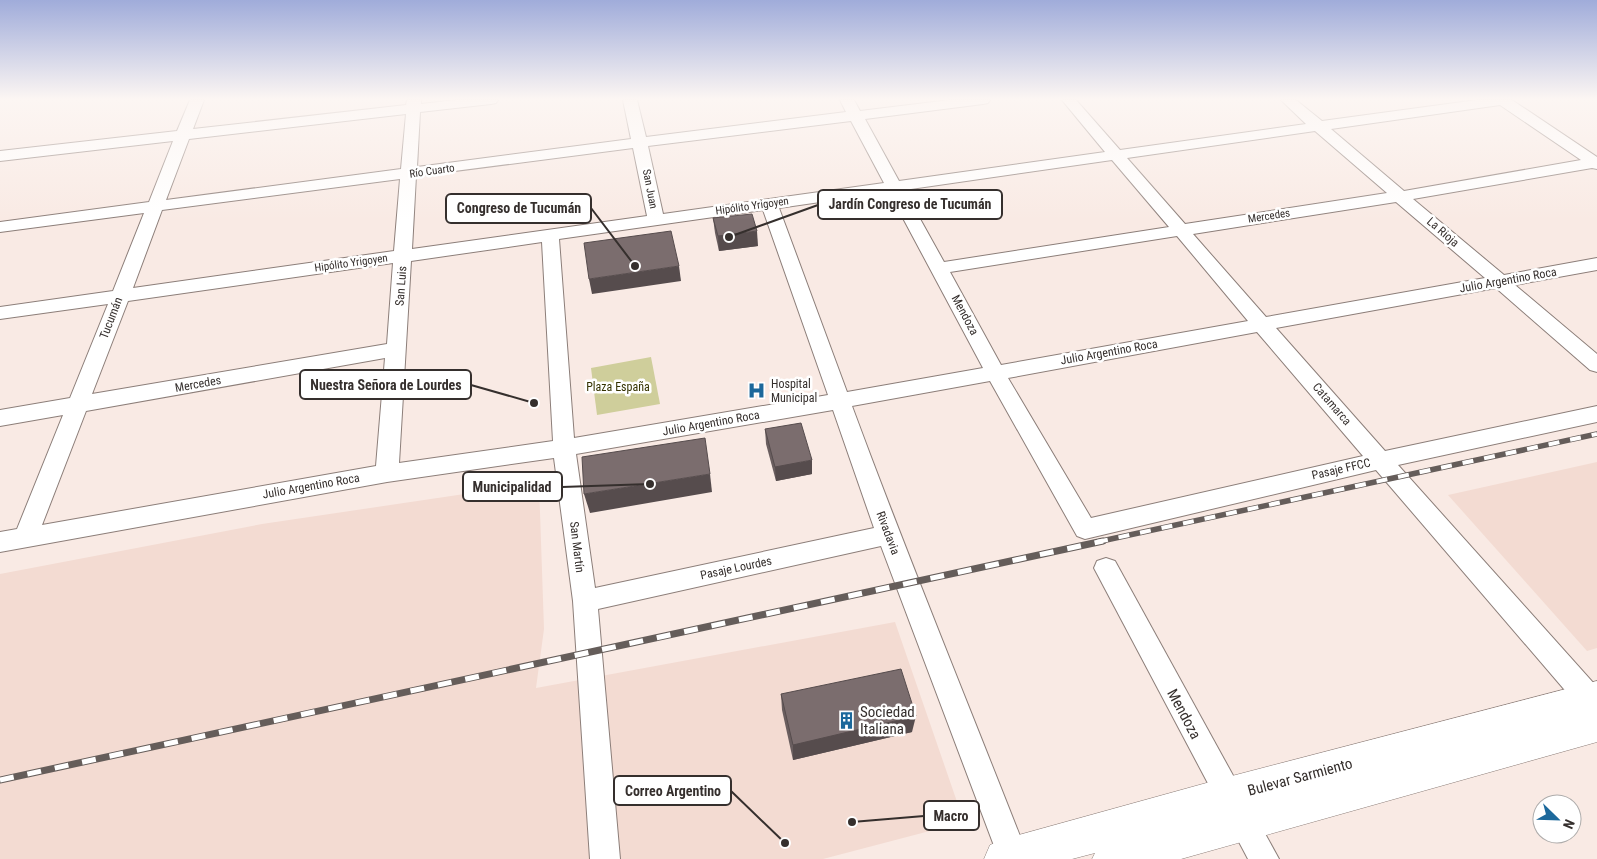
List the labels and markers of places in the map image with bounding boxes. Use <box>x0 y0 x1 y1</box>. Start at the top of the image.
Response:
callout: Jardín Congreso de Tucumán <box>818 190 1002 219</box>
callout: Congreso de Tucumán <box>446 194 591 223</box>
callout: Nuestra Señora de Lourdes <box>300 370 471 399</box>
place label: Hospital Municipal <box>771 377 817 405</box>
hospital icon: Hospital Municipal <box>747 381 767 401</box>
callout: Municipalidad <box>463 472 562 501</box>
place label: Sociedad Italiana <box>860 703 915 738</box>
building icon: Sociedad Italiana <box>836 711 856 731</box>
callout: Correo Argentino <box>614 776 731 805</box>
callout: Macro <box>924 801 979 830</box>

